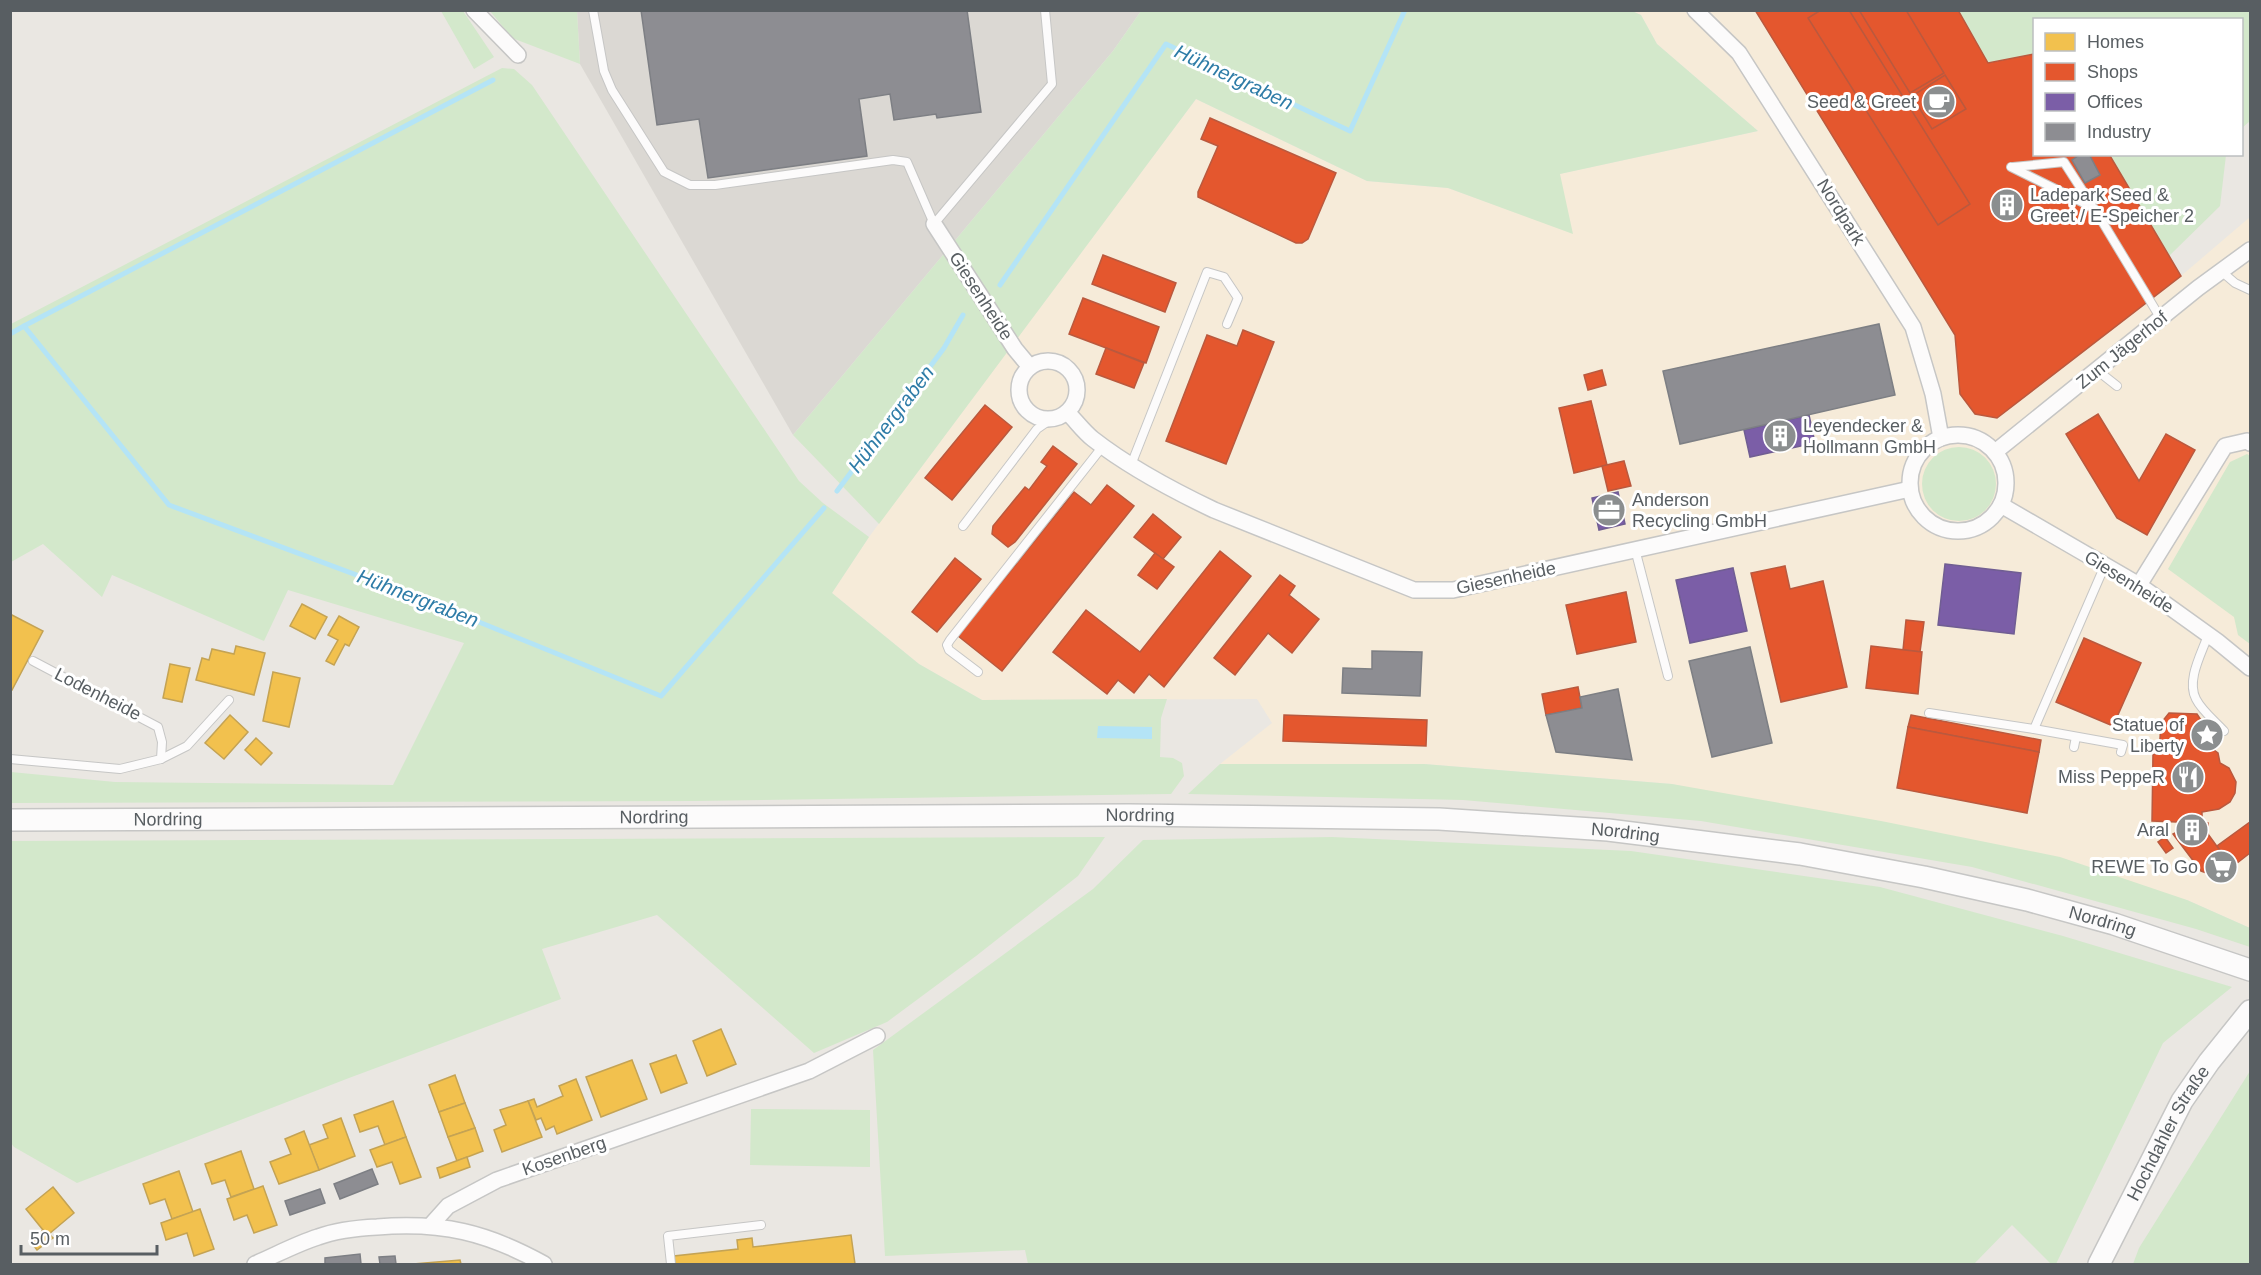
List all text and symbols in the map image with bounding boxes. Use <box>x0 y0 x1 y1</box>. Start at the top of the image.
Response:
legend <box>2033 18 2243 156</box>
text: Homes <box>2087 32 2144 52</box>
water label: Hühnergraben <box>1171 40 1297 114</box>
text: Shops <box>2087 62 2138 82</box>
cafe icon: Seed & Greet <box>1921 84 1957 120</box>
place label: Seed & Greet <box>1807 92 1916 112</box>
text: Offices <box>2087 92 2143 112</box>
text: Industry <box>2087 122 2151 142</box>
street label: Nordpark <box>1813 175 1870 250</box>
place label: Ladepark Seed & Greet / E-Speicher 2 <box>2030 185 2194 226</box>
building icon: Ladepark Seed & Greet / E-Speicher 2 <box>1989 187 2025 223</box>
street label: Giesenheide <box>945 248 1017 344</box>
street label: Zum Jägerhof <box>2073 307 2172 393</box>
water label: Hühnergraben <box>844 361 938 477</box>
place label: Leyendecker & Hollmann GmbH <box>1803 416 1936 457</box>
building icon: Leyendecker & Hollmann GmbH <box>1762 418 1798 454</box>
place label: Anderson Recycling GmbH <box>1632 490 1767 531</box>
office icon: Anderson Recycling GmbH <box>1591 492 1627 528</box>
street label: Giesenheide <box>2081 547 2177 617</box>
street label: Giesenheide <box>1454 558 1558 598</box>
water label: Hühnergraben <box>354 565 482 631</box>
street label: Lodenheide <box>52 664 144 724</box>
place label: Statue of Liberty <box>2112 715 2185 756</box>
place icon: Statue of Liberty <box>2189 717 2225 753</box>
restaurant icon: Miss PeppeR <box>2170 759 2206 795</box>
place label: Miss PeppeR <box>2058 767 2165 787</box>
street label: Nordring <box>1105 805 1175 826</box>
street label: Nordring <box>619 807 689 827</box>
street label: Nordring <box>133 809 203 829</box>
building icon: Aral <box>2174 812 2210 848</box>
street label: Nordring <box>1590 819 1661 846</box>
place label: Aral <box>2137 820 2169 840</box>
supermarket icon: REWE To Go <box>2203 849 2239 885</box>
place label: REWE To Go <box>2091 857 2198 877</box>
street label: Nordring <box>2067 902 2139 941</box>
street label: Hochdahler Straße <box>2123 1062 2213 1204</box>
street label: Kosenberg <box>520 1132 608 1180</box>
scale bar <box>21 1218 158 1256</box>
text: 50 m <box>30 1229 70 1249</box>

